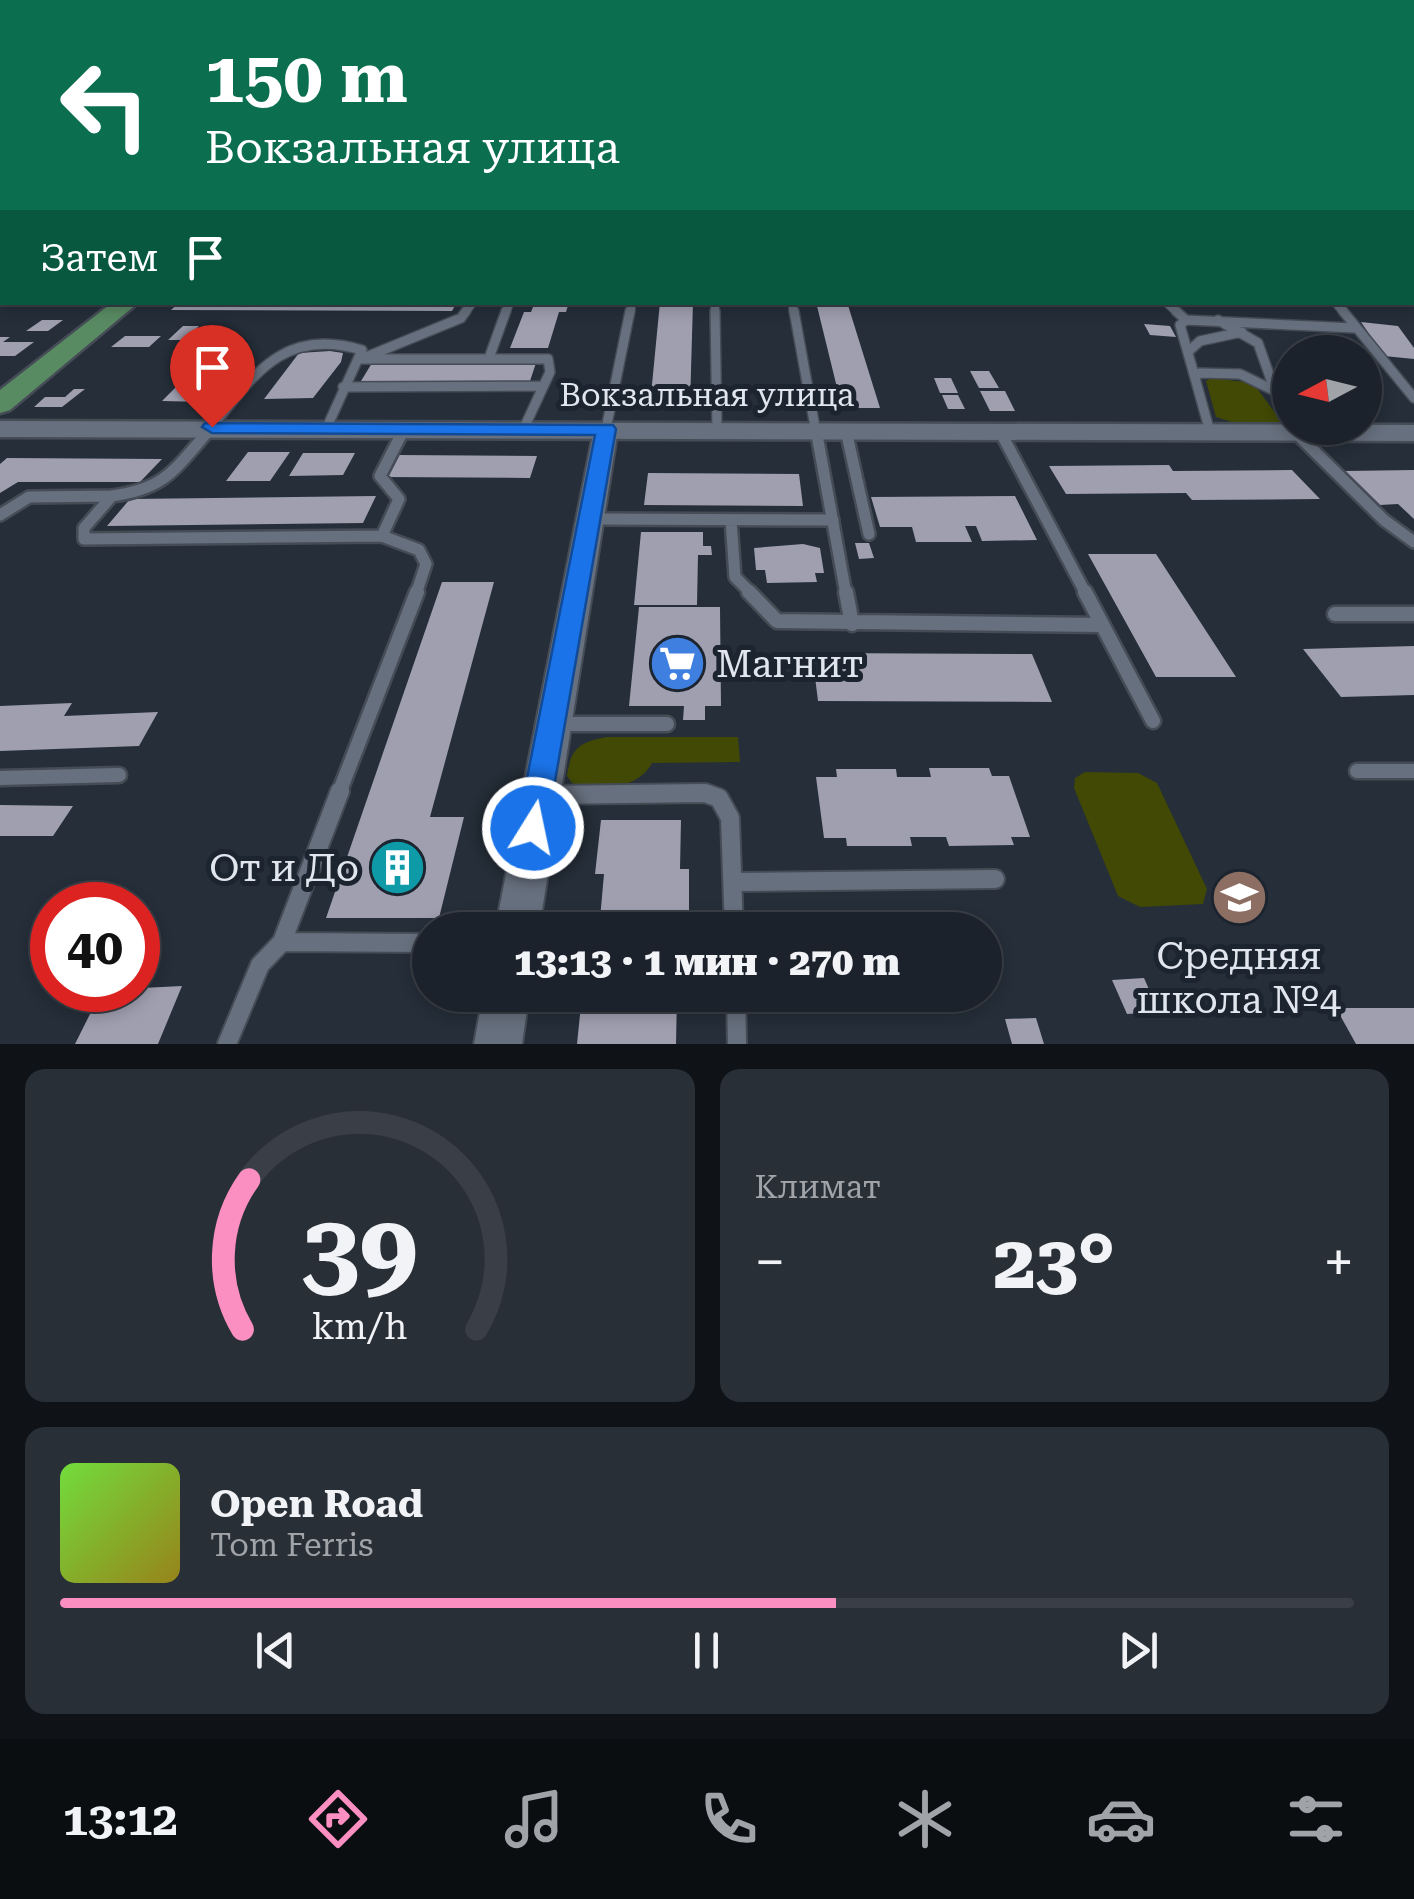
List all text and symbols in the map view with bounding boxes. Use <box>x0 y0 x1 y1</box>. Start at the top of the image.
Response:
text: 150 m <box>205 37 408 119</box>
icon: left <box>40 40 170 170</box>
text: Вокзальная улица <box>205 121 620 174</box>
icon: arrive <box>178 230 233 285</box>
text: Затем <box>40 236 158 280</box>
pin <box>170 325 255 428</box>
north arrow <box>1272 335 1382 445</box>
map controls <box>1272 335 1382 445</box>
icon: arrive <box>185 340 240 395</box>
street label: Вокзальная улица <box>560 376 854 414</box>
supermarket icon: Магнит <box>647 634 707 694</box>
place label: Магнит <box>716 642 864 686</box>
position arrow <box>481 776 585 880</box>
building icon: От и До <box>368 838 428 898</box>
place label: От и До <box>209 846 359 890</box>
school or university icon: Средняя школа №4 <box>1209 868 1269 928</box>
speed limit sign: 40 <box>30 882 160 1012</box>
place label: Средняя школа №4 <box>1137 934 1341 1022</box>
text: 13:13 · 1 мин · 270 m <box>514 940 900 984</box>
text: Климат <box>755 1168 881 1206</box>
text: 39 <box>302 1191 418 1312</box>
text: 23° <box>993 1218 1115 1306</box>
text: − <box>755 1230 785 1294</box>
text: + <box>1323 1230 1354 1294</box>
text: km/h <box>312 1306 408 1348</box>
text: Open Road <box>210 1482 423 1526</box>
text: Tom Ferris <box>210 1526 373 1564</box>
icon: previous <box>248 1623 303 1678</box>
icon: pause <box>679 1623 734 1678</box>
icon: next <box>1111 1623 1166 1678</box>
icon: directions <box>303 1784 373 1854</box>
icon: music <box>499 1784 569 1854</box>
icon: phone <box>694 1784 764 1854</box>
icon: climate <box>890 1784 960 1854</box>
icon: car <box>1086 1784 1156 1854</box>
icon: filters <box>1281 1784 1351 1854</box>
text: 13:12 <box>63 1793 178 1846</box>

